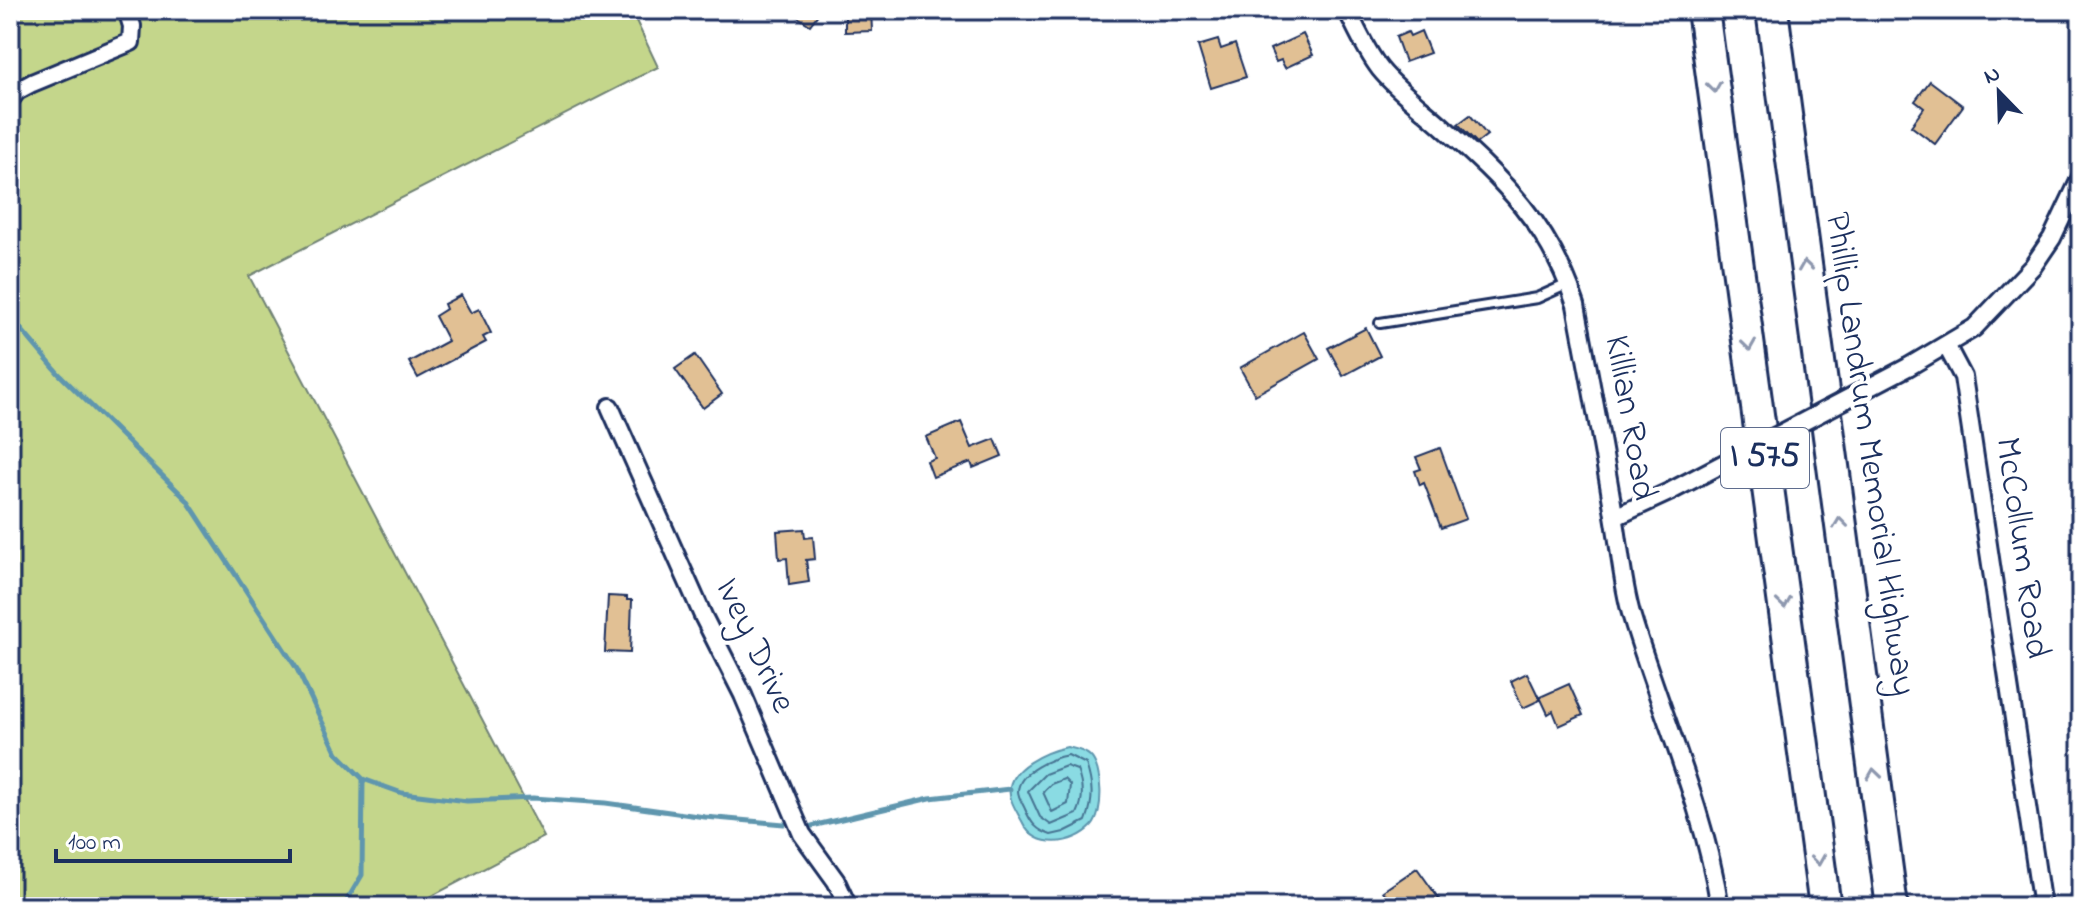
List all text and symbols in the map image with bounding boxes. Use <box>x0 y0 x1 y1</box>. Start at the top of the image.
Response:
north arrow <box>1959 52 2039 132</box>
text: N <box>1979 59 2005 94</box>
one-way arrow <box>1705 80 1722 94</box>
street label: Phillip Landrum Memorial Highway <box>1809 209 1929 699</box>
one-way arrow <box>1797 259 1814 273</box>
street label: Killian Road <box>1588 331 1670 505</box>
one-way arrow <box>1740 338 1757 352</box>
road number: I 575 <box>1721 428 1809 488</box>
street label: McCollum Road <box>1979 434 2063 662</box>
one-way arrow <box>1832 516 1849 530</box>
street label: Ivey Drive <box>700 570 809 723</box>
one-way arrow <box>1775 596 1792 609</box>
one-way arrow <box>1866 767 1883 781</box>
scale bar <box>56 813 290 863</box>
text: 100 m <box>68 826 121 861</box>
one-way arrow <box>1809 853 1826 867</box>

